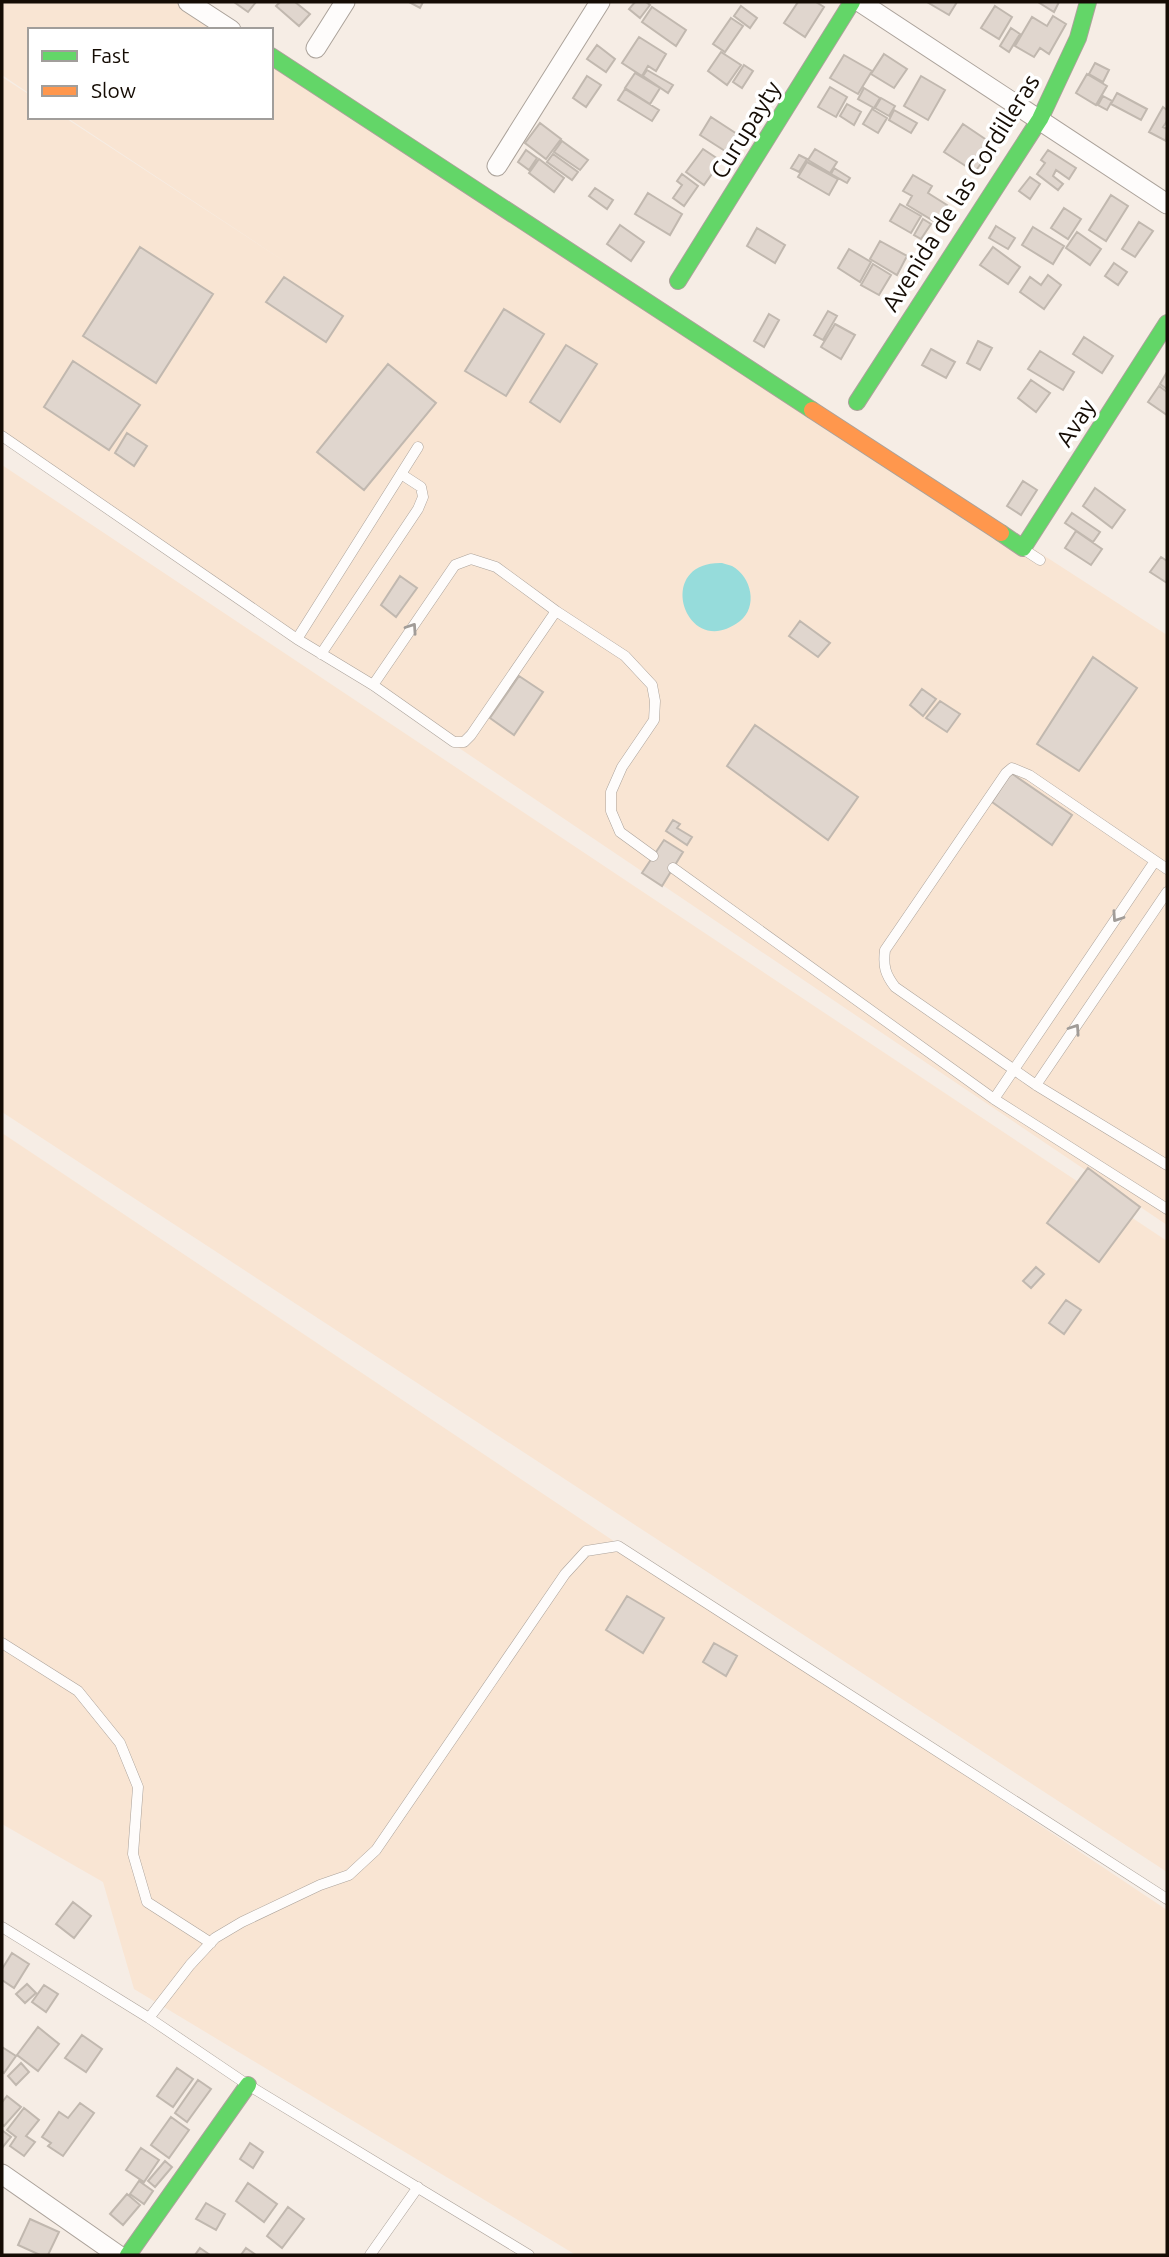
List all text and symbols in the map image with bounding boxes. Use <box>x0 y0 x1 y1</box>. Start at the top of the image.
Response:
legend <box>28 28 273 119</box>
text: Fast <box>91 43 129 67</box>
street label: Avenida de las Cordilleras <box>876 69 1045 316</box>
street label: Curupayty <box>705 76 786 184</box>
text: Slow <box>91 78 136 102</box>
street label: Avay <box>1050 394 1101 451</box>
one-way arrow <box>404 623 416 636</box>
one-way arrow <box>1113 909 1125 922</box>
one-way arrow <box>1067 1024 1079 1037</box>

